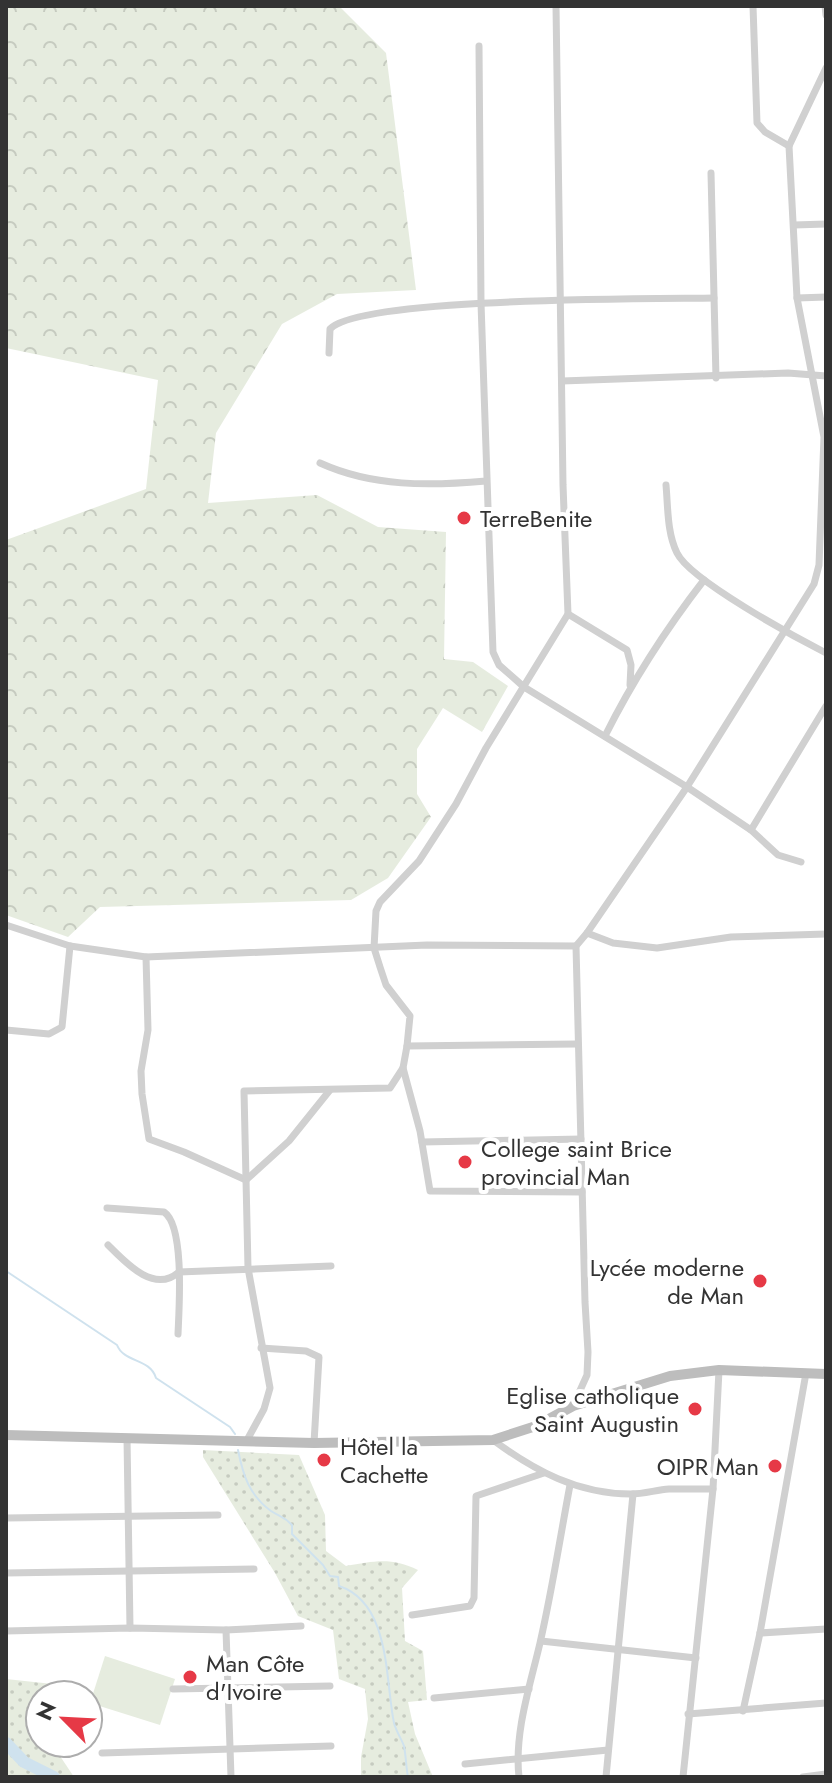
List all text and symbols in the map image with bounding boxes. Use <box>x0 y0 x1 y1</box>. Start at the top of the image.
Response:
place label: TerreBenite <box>480 501 592 536</box>
marker: TerreBenite <box>455 509 473 527</box>
place label: College saint Brice provincial Man <box>481 1131 672 1194</box>
marker: College saint Brice provincial Man <box>456 1153 474 1171</box>
place label: Lycée moderne de Man <box>590 1250 744 1313</box>
marker: Lycée moderne de Man <box>751 1272 769 1290</box>
place label: Eglise catholique Saint Augustin <box>506 1378 679 1441</box>
marker: Eglise catholique Saint Augustin <box>686 1400 704 1418</box>
place label: Hôtel la Cachette <box>340 1429 428 1492</box>
place label: OIPR Man <box>657 1449 759 1484</box>
marker: Hôtel la Cachette <box>315 1451 333 1469</box>
marker: OIPR Man <box>766 1457 784 1475</box>
place label: Man Côte d'Ivoire <box>206 1646 304 1709</box>
marker: Man Côte d'Ivoire <box>181 1668 199 1686</box>
north arrow <box>24 1679 104 1759</box>
text: N <box>28 1696 64 1725</box>

